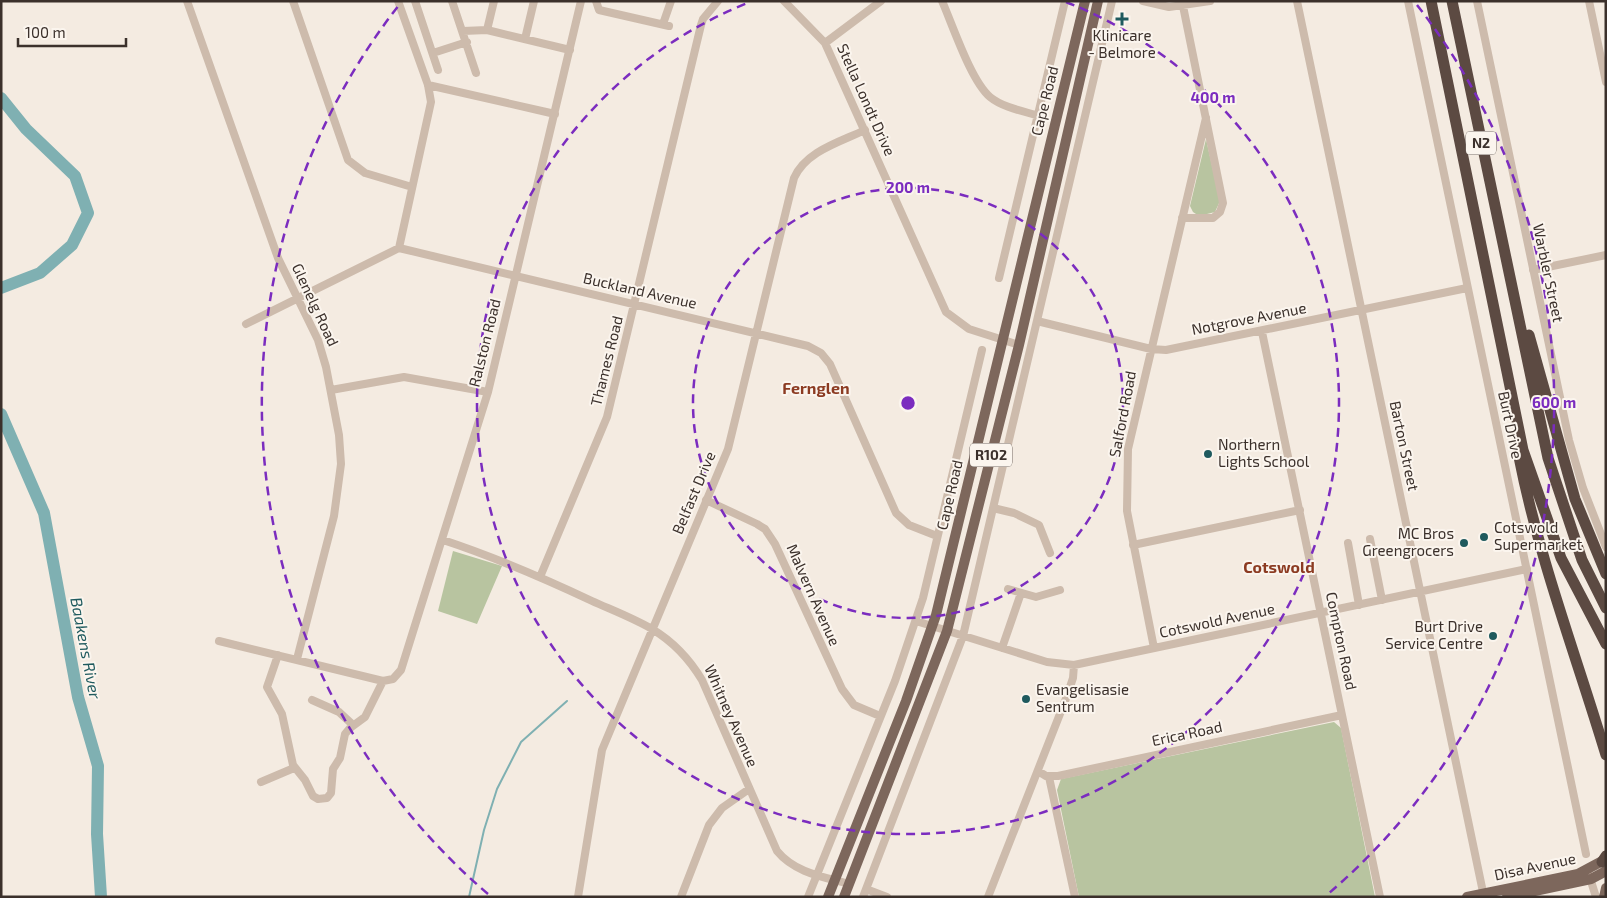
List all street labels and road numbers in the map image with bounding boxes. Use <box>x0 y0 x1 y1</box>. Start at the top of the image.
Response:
street label: Stella Londt Drive <box>834 41 900 158</box>
street label: Cape Road <box>1027 64 1061 138</box>
road number: N2 <box>1466 132 1496 154</box>
street label: Warbler Street <box>1530 222 1568 324</box>
street label: Glenelg Road <box>289 260 343 349</box>
street label: Buckland Avenue <box>582 268 699 312</box>
street label: Ralston Road <box>464 297 504 389</box>
street label: Notgrove Avenue <box>1190 298 1308 338</box>
street label: Thames Road <box>586 314 626 408</box>
street label: Salford Road <box>1105 369 1139 458</box>
street label: Burt Drive <box>1495 389 1527 460</box>
street label: Barton Street <box>1387 399 1423 493</box>
road number: R102 <box>970 444 1012 466</box>
street label: Belfast Drive <box>668 449 719 537</box>
street label: Cape Road <box>932 458 966 532</box>
street label: Malvern Avenue <box>783 541 844 648</box>
street label: Compton Road <box>1323 590 1361 691</box>
street label: Cotswold Avenue <box>1157 599 1276 641</box>
street label: Whitney Avenue <box>701 662 762 769</box>
street label: Erica Road <box>1150 717 1224 749</box>
street label: Disa Avenue <box>1492 849 1577 883</box>

